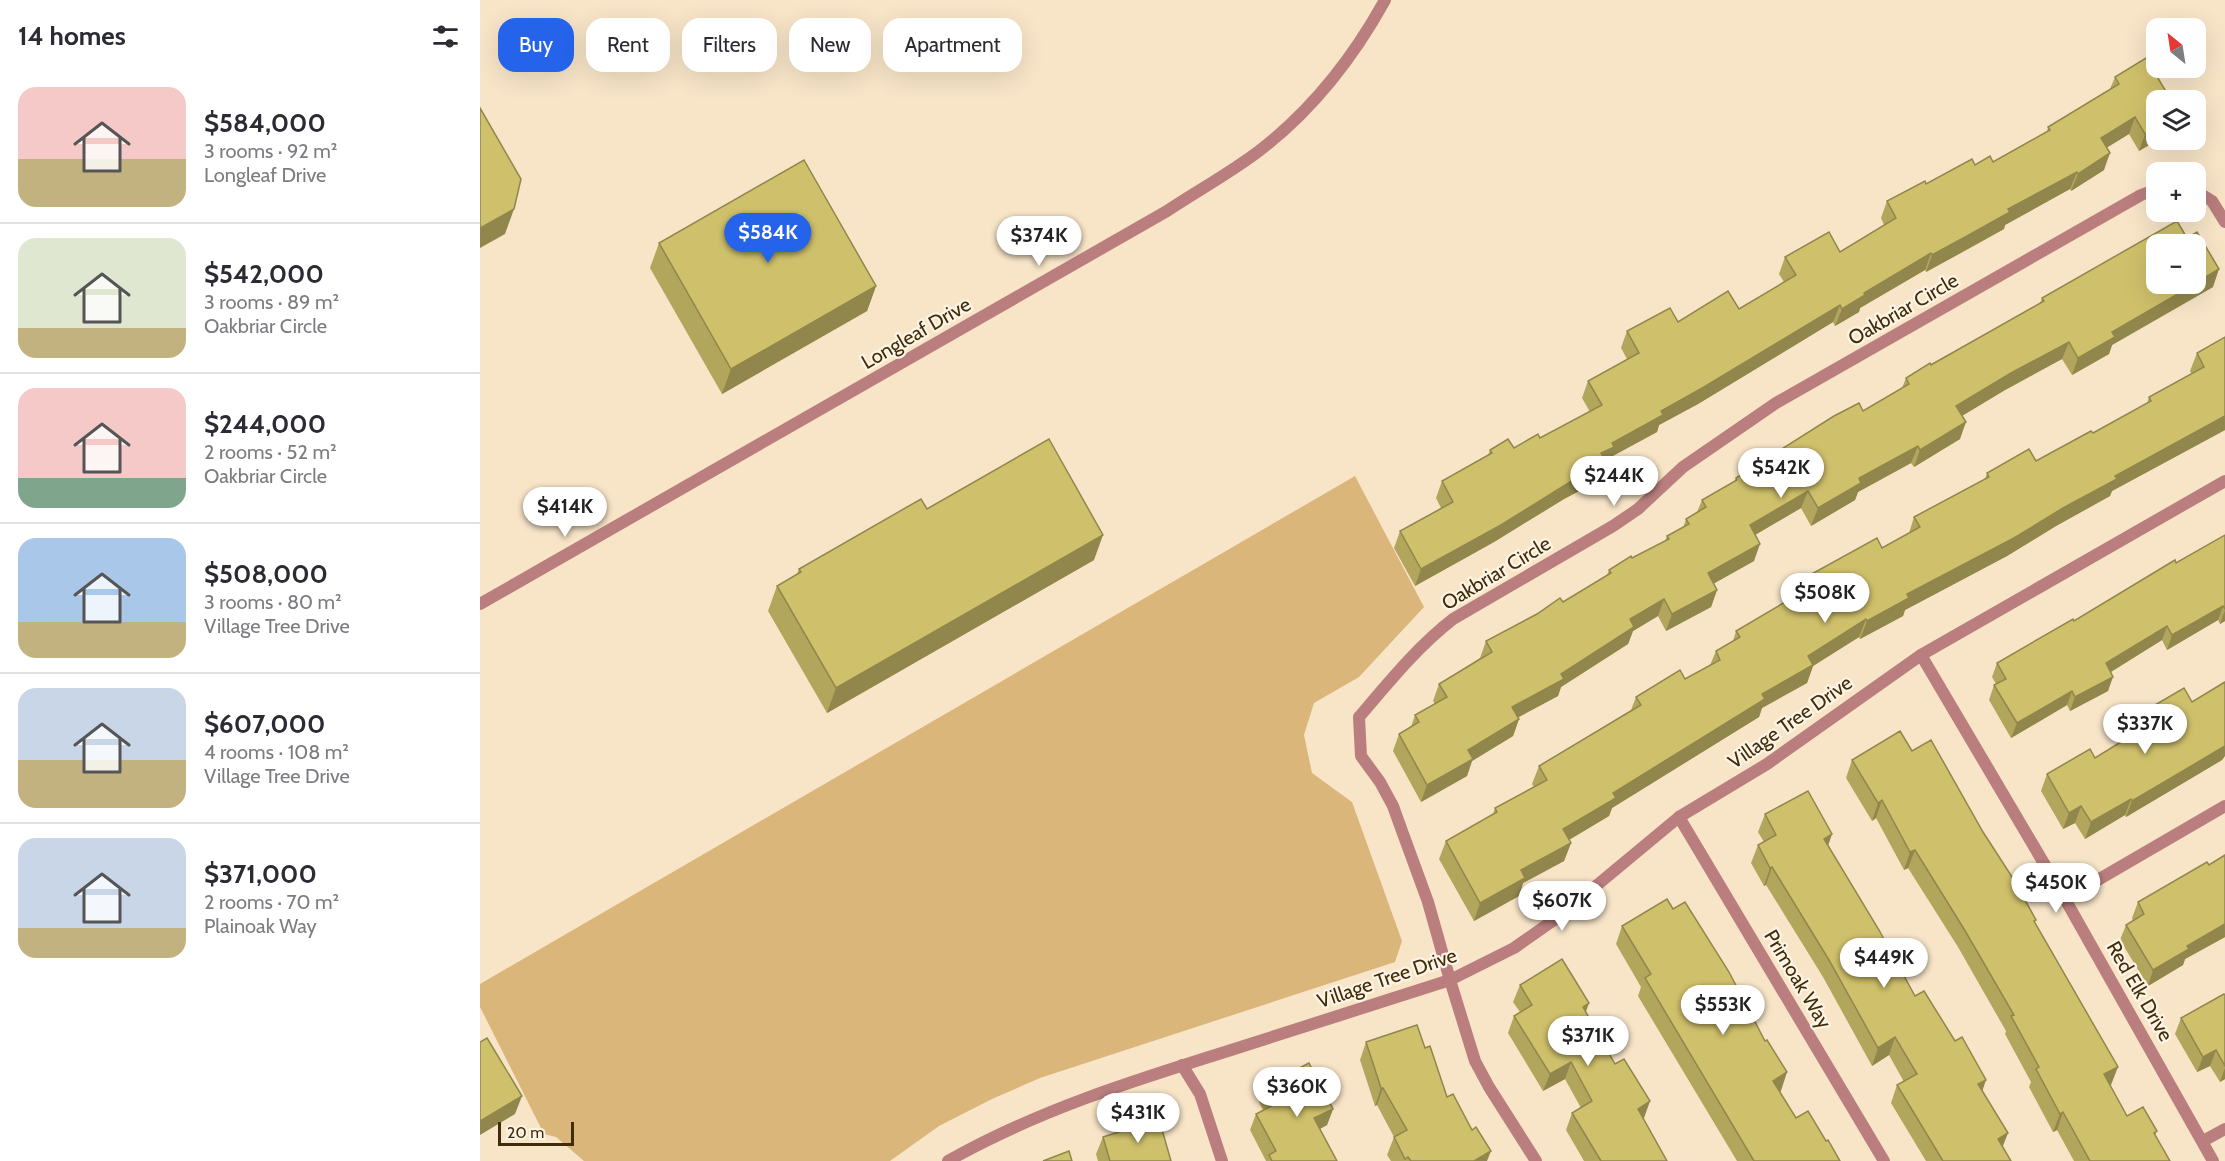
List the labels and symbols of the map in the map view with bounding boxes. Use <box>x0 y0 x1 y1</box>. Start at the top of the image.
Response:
north arrow <box>2146 18 2206 78</box>
pin: $584K <box>726 213 810 264</box>
pin: $374K <box>997 216 1081 267</box>
street label: Oakbriar Circle <box>1844 268 1962 350</box>
street label: Longleaf Drive <box>857 292 975 374</box>
pin: $542K <box>1739 448 1823 499</box>
pin: $244K <box>1572 456 1656 507</box>
pin: $414K <box>523 487 607 538</box>
street label: Oakbriar Circle <box>1437 531 1555 615</box>
pin: $508K <box>1783 573 1867 624</box>
street label: Village Tree Drive <box>1723 670 1857 774</box>
pin: $337K <box>2103 704 2187 755</box>
pin: $450K <box>2014 863 2098 914</box>
pin: $607K <box>1520 881 1604 932</box>
street label: Primoak Way <box>1759 925 1837 1033</box>
street label: Red Elk Drive <box>2102 937 2178 1045</box>
pin: $449K <box>1842 938 1926 989</box>
street label: Village Tree Drive <box>1314 943 1460 1013</box>
pin: $553K <box>1681 985 1765 1036</box>
pin: $371K <box>1546 1016 1630 1067</box>
pin: $360K <box>1255 1067 1339 1118</box>
pin: $431K <box>1096 1093 1180 1144</box>
scale bar <box>498 1119 574 1146</box>

